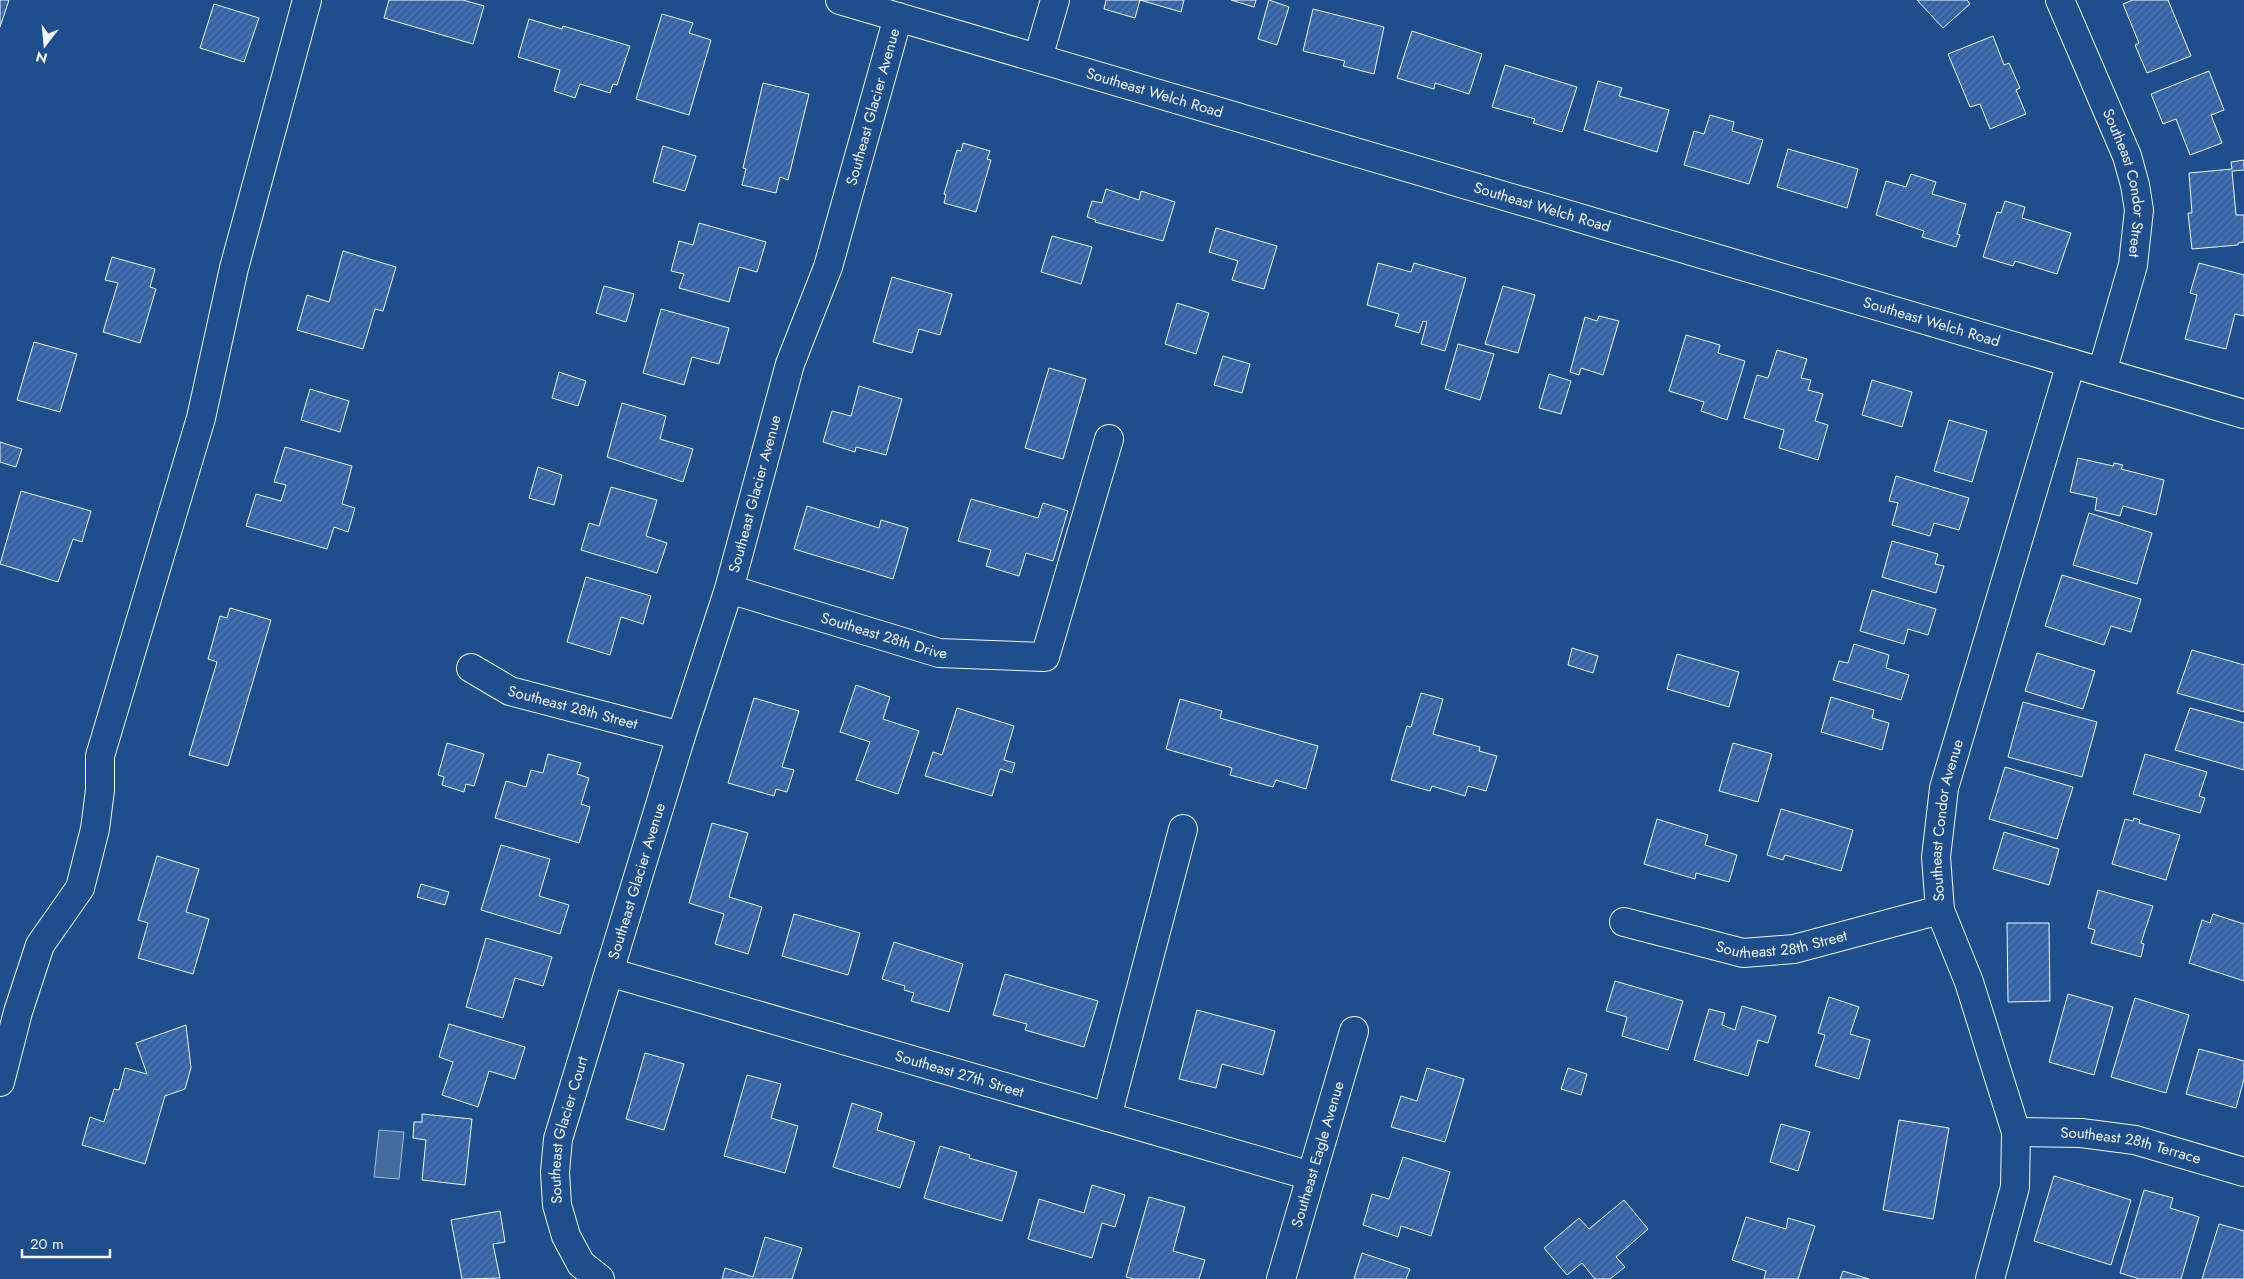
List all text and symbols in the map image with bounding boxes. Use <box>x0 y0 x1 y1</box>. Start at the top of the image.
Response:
north arrow <box>20 20 70 70</box>
street label: Southeast Glacier Avenue <box>840 25 905 188</box>
text: N <box>33 46 50 69</box>
street label: Southeast Welch Road <box>1084 62 1226 123</box>
street label: Southeast Condor Street <box>2097 105 2150 259</box>
street label: Southeast Welch Road <box>1471 176 1613 238</box>
street label: Southeast Welch Road <box>1860 291 2003 352</box>
street label: Southeast Glacier Avenue <box>723 412 787 575</box>
street label: Southeast 28th Drive <box>818 607 948 664</box>
street label: Southeast 28th Street <box>505 680 640 735</box>
street label: Southeast Condor Avenue <box>1925 736 1969 902</box>
street label: Southeast Glacier Avenue <box>602 800 671 962</box>
street label: Southeast 28th Street <box>1713 924 1850 964</box>
street label: Southeast 27th Street <box>892 1045 1027 1103</box>
street label: Southeast Glacier Court <box>544 1053 594 1204</box>
street label: Southeast Eagle Avenue <box>1286 1078 1350 1230</box>
street label: Southeast 28th Terrace <box>2060 1122 2204 1170</box>
scale bar <box>22 1226 110 1258</box>
text: 20 m <box>30 1233 64 1255</box>

